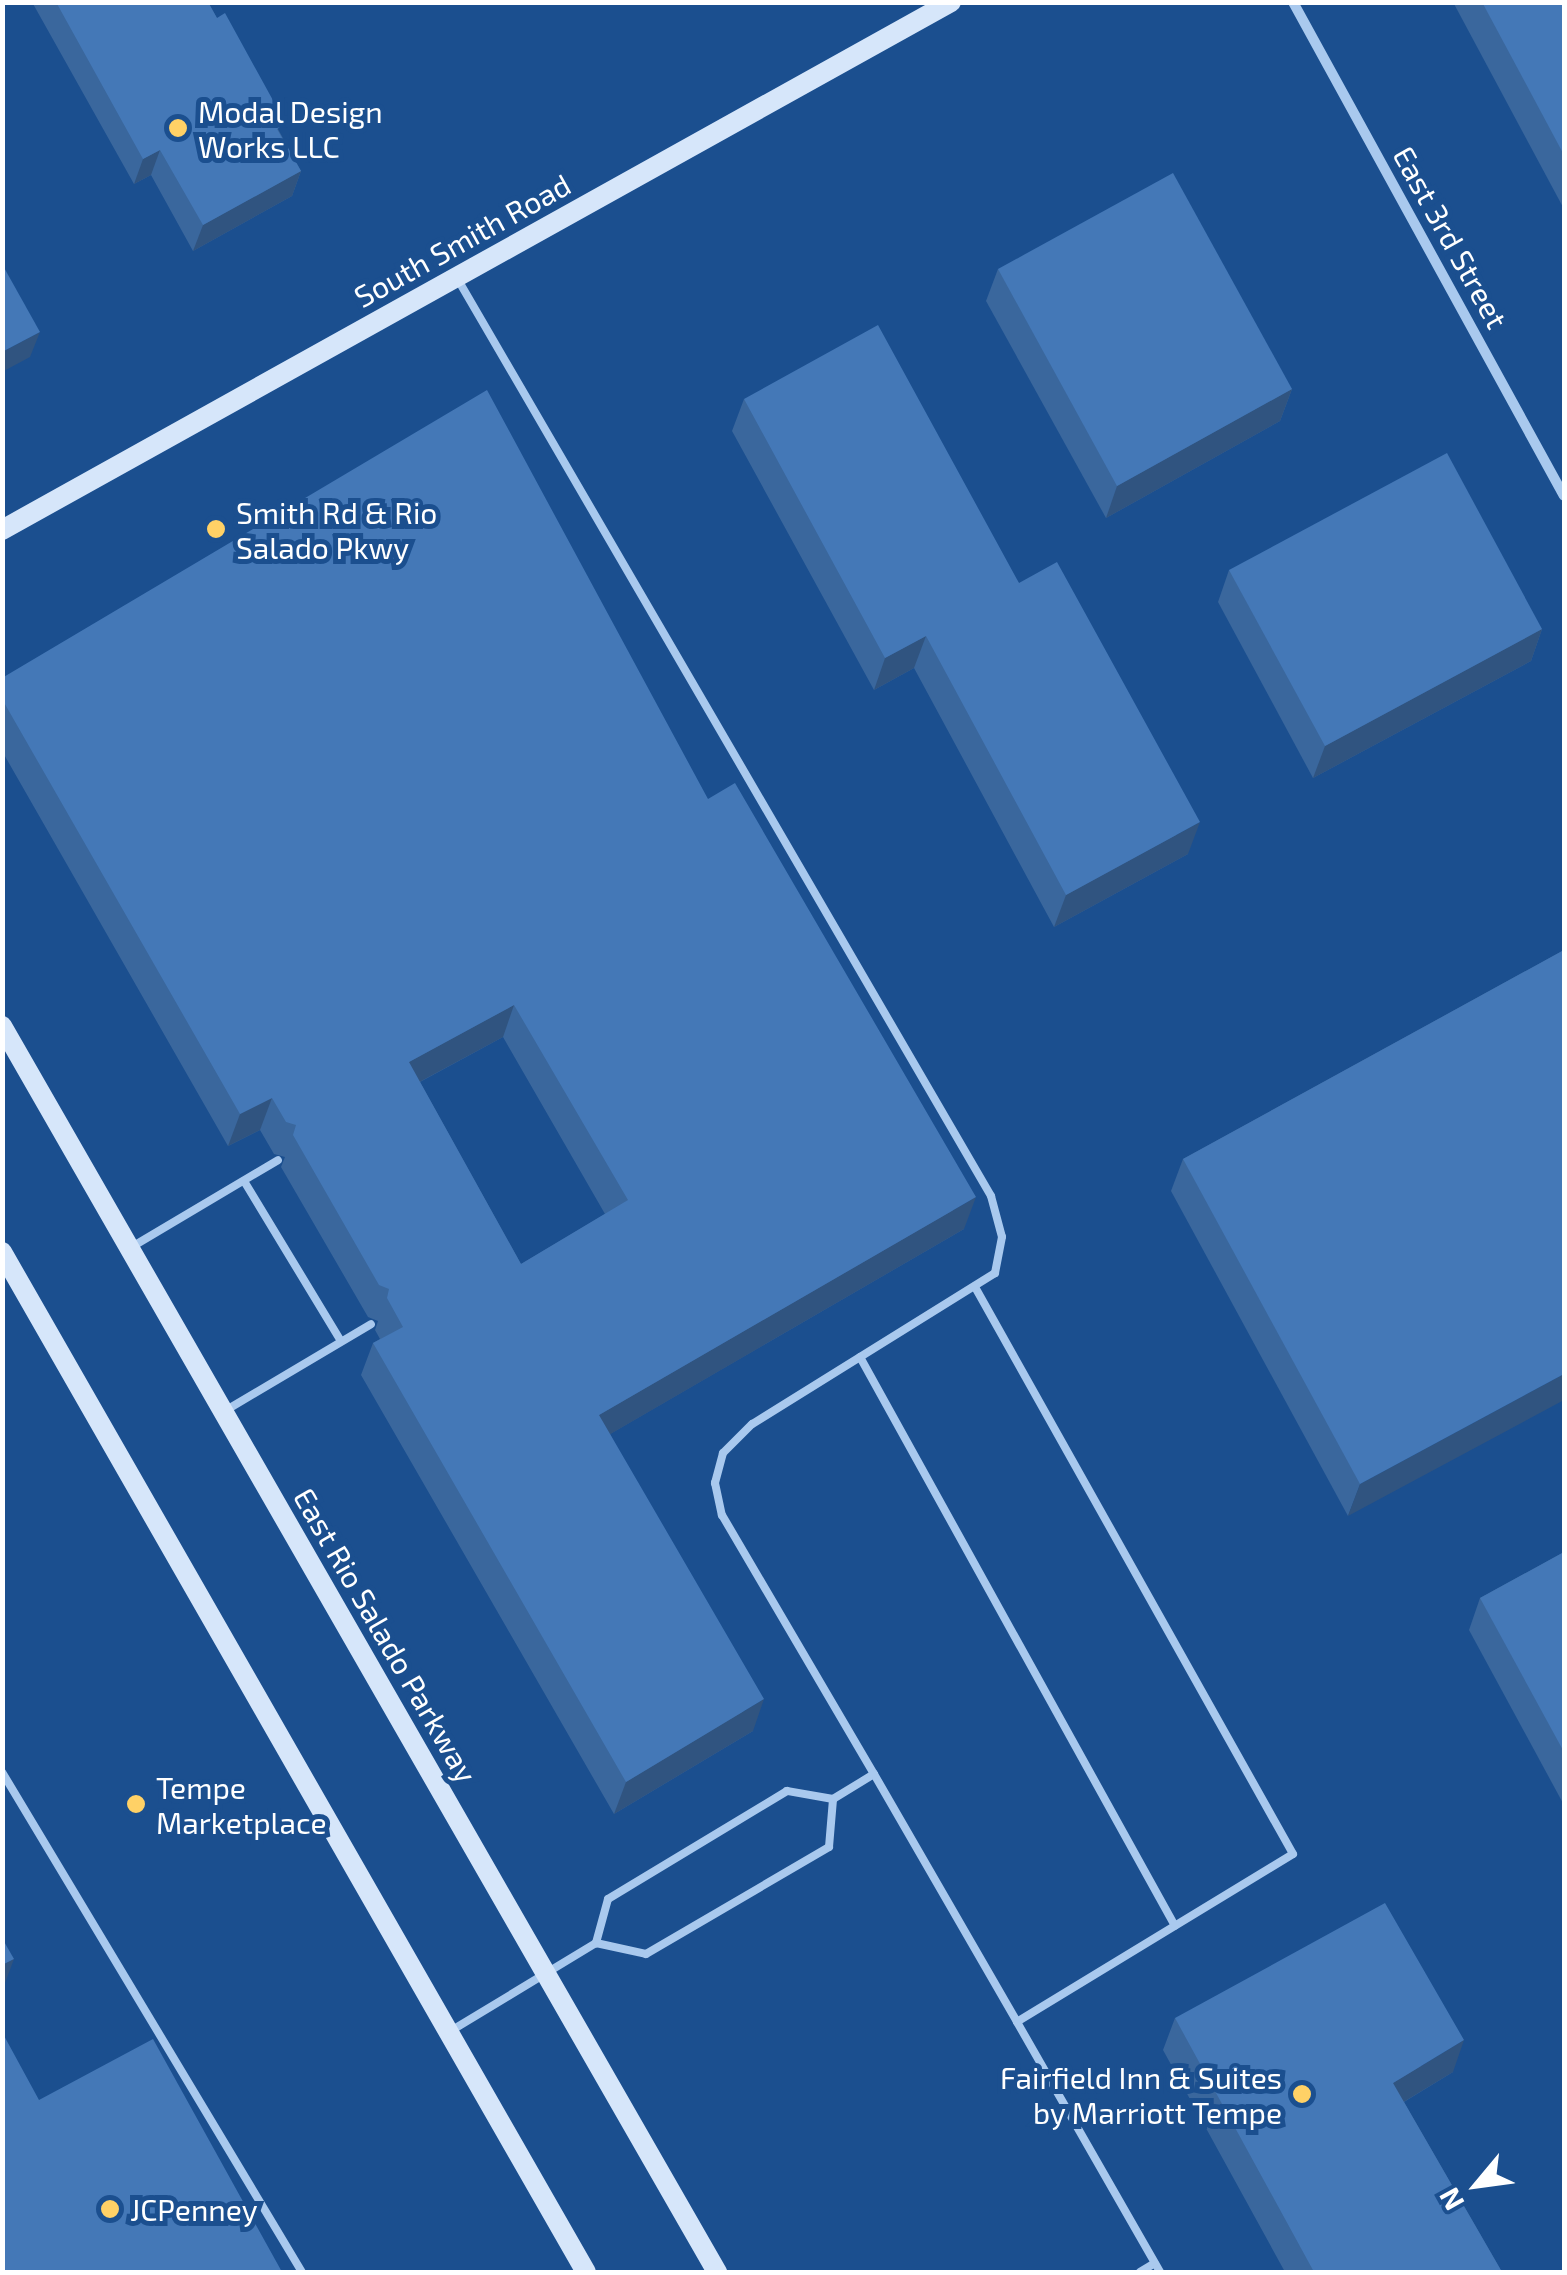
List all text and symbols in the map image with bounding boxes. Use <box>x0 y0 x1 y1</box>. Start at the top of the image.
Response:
place label: Modal Design Works LLC <box>198 93 383 164</box>
marker: Modal Design Works LLC <box>167 117 189 139</box>
street label: East 3rd Street <box>1386 140 1516 334</box>
street label: South Smith Road <box>348 166 576 314</box>
place label: Smith Rd & Rio Salado Pkwy <box>236 494 437 564</box>
marker: Smith Rd & Rio Salado Pkwy <box>205 518 227 540</box>
street label: East Rio Salado Parkway <box>287 1481 485 1789</box>
place label: Tempe Marketplace <box>156 1769 326 1840</box>
marker: Tempe Marketplace <box>125 1793 147 1815</box>
place label: Fairfield Inn & Suites by Marriott Tempe <box>1000 2059 1282 2130</box>
marker: Fairfield Inn & Suites by Marriott Tempe <box>1291 2083 1313 2105</box>
north arrow <box>1427 2135 1527 2235</box>
text: N <box>1431 2182 1471 2217</box>
place label: JCPenney <box>130 2191 258 2227</box>
marker: JCPenney <box>99 2198 121 2220</box>

